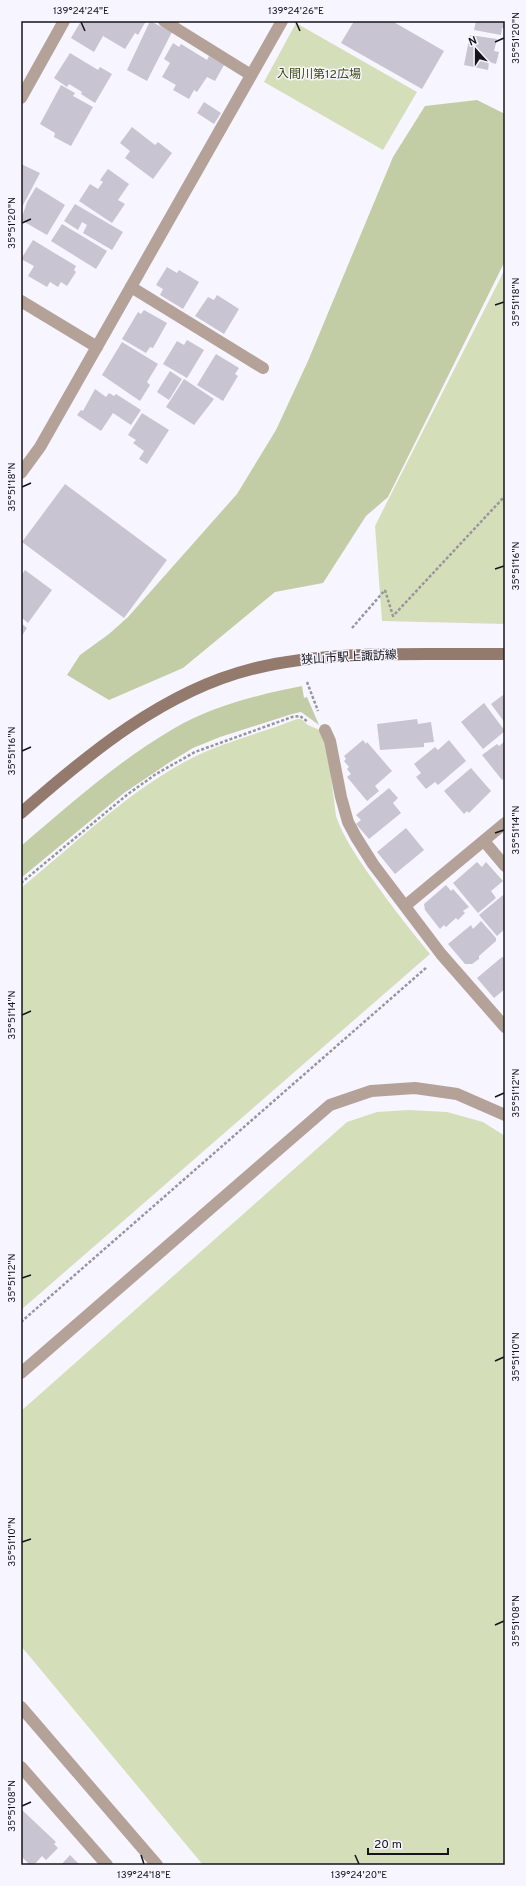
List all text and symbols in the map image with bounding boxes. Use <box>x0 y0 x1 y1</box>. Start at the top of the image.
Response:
text: 139°24'24"E <box>53 5 109 18</box>
text: 139°24'26"E <box>268 5 324 18</box>
text: 35°51'20"N <box>510 12 523 64</box>
north arrow <box>456 30 496 70</box>
text: N <box>467 34 479 50</box>
park label: 入間川第12広場 <box>277 67 361 83</box>
text: 35°51'20"N <box>6 197 19 249</box>
text: 35°51'18"N <box>510 277 523 327</box>
text: 35°51'18"N <box>6 462 19 512</box>
text: 35°51'16"N <box>510 541 523 591</box>
street label: 狭山市駅上諏訪線 <box>301 647 397 669</box>
text: 35°51'16"N <box>6 726 19 776</box>
text: 35°51'14"N <box>510 805 523 855</box>
text: 35°51'14"N <box>6 990 19 1040</box>
text: 35°51'12"N <box>510 1068 523 1118</box>
text: 35°51'12"N <box>6 1253 19 1303</box>
text: 35°51'10"N <box>510 1332 523 1382</box>
text: 35°51'10"N <box>6 1517 19 1567</box>
text: 35°51'08"N <box>510 1595 523 1647</box>
text: 35°51'08"N <box>6 1780 19 1832</box>
scale bar <box>368 1830 448 1856</box>
text: 20 m <box>374 1837 402 1853</box>
text: 139°24'18"E <box>117 1869 171 1882</box>
text: 139°24'20"E <box>331 1869 387 1882</box>

